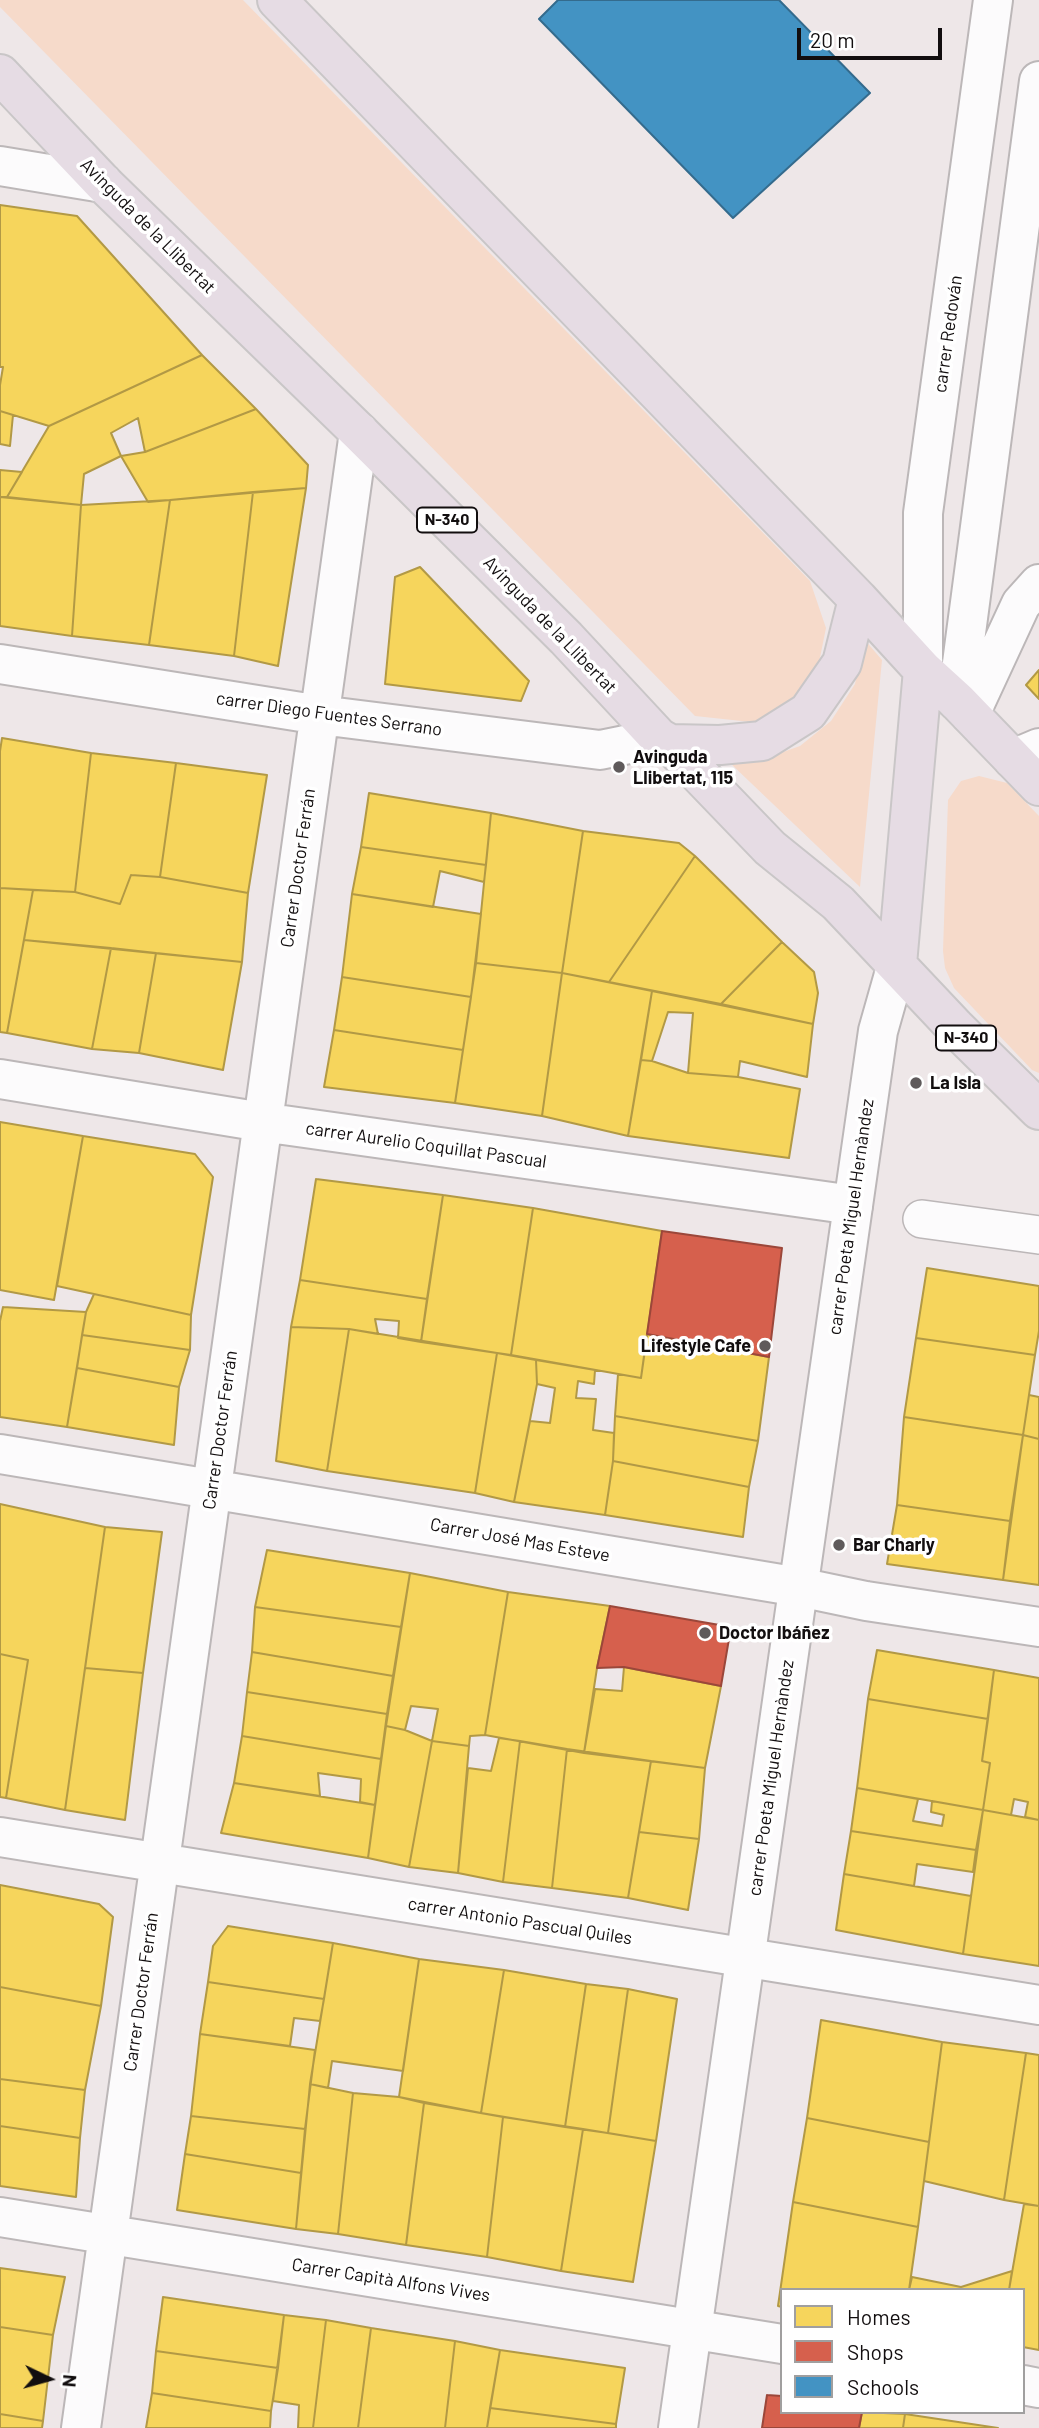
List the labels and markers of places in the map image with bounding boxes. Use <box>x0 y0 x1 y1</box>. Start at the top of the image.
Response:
place label: Avinguda Llibertat, 115 <box>633 746 733 788</box>
marker: Avinguda Llibertat, 115 <box>611 759 627 775</box>
place label: La Isla <box>930 1072 981 1094</box>
marker: La Isla <box>908 1075 924 1091</box>
place label: Lifestyle Cafe <box>641 1335 751 1357</box>
marker: Lifestyle Cafe <box>757 1338 773 1354</box>
place label: Bar Charly <box>853 1534 935 1556</box>
marker: Bar Charly <box>831 1537 847 1553</box>
place label: Doctor Ibáñez <box>719 1622 829 1644</box>
marker: Doctor Ibáñez <box>697 1625 713 1641</box>

